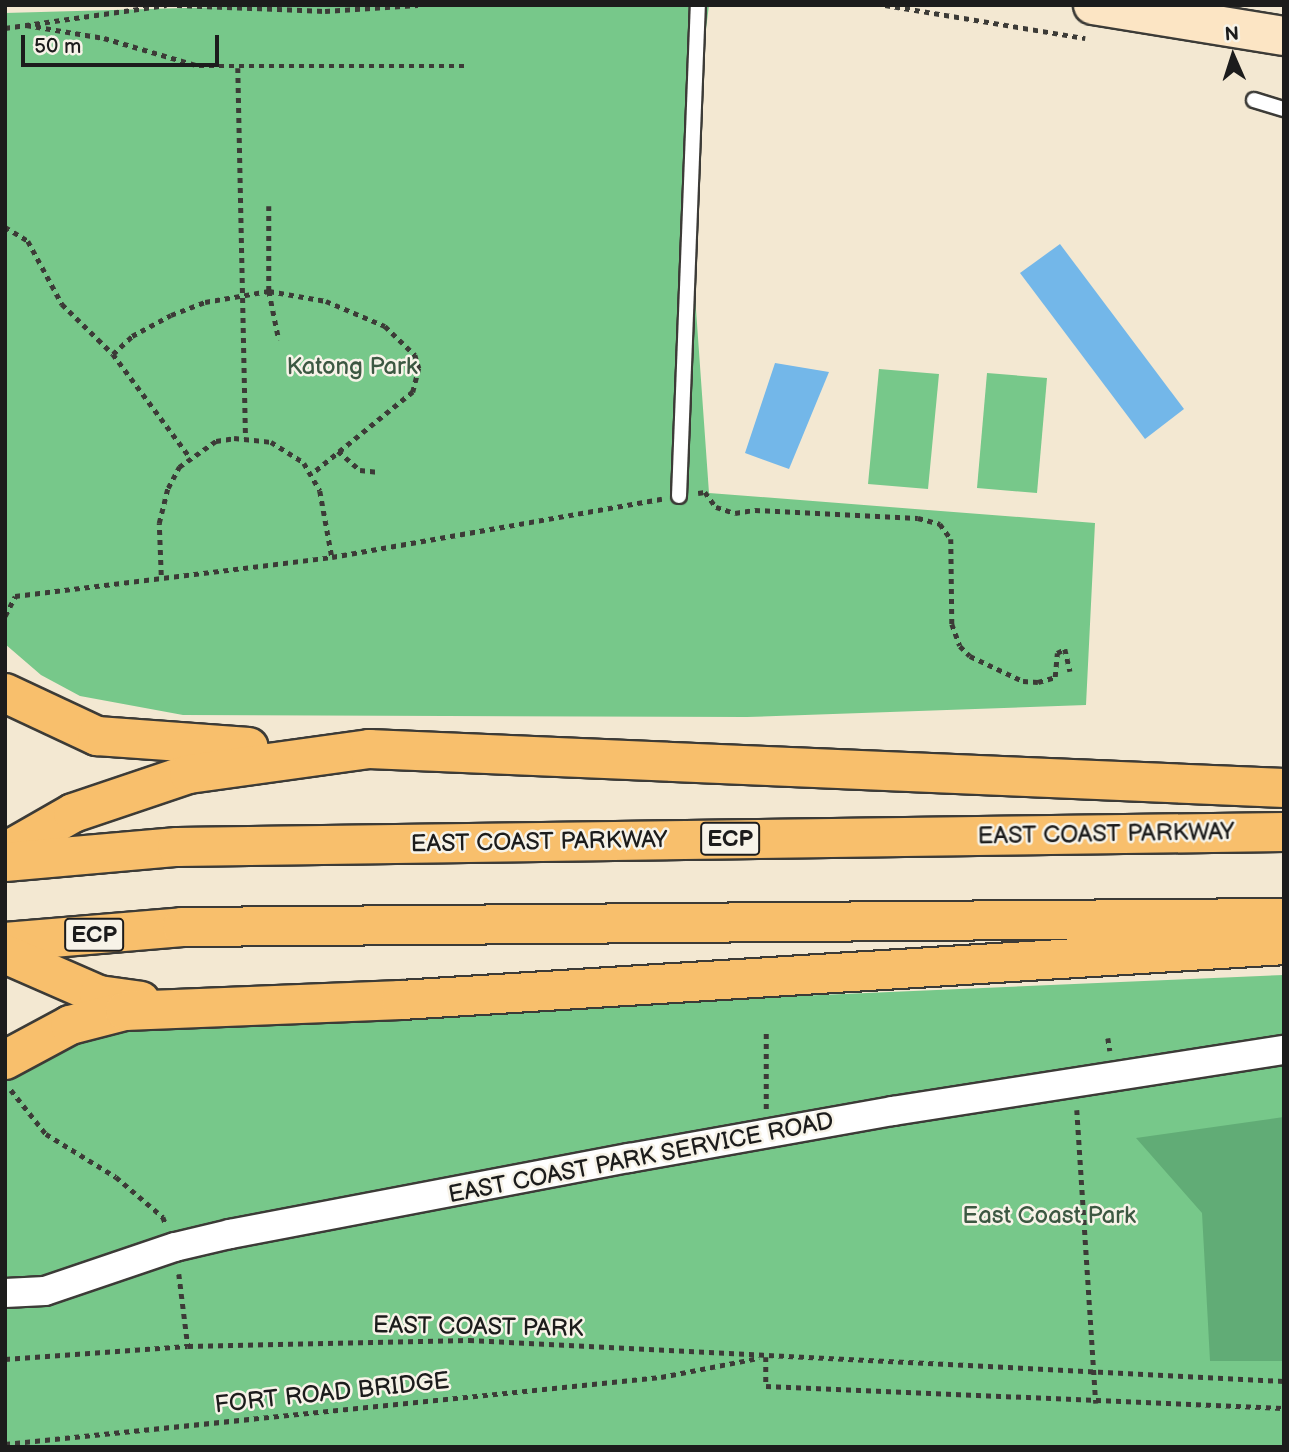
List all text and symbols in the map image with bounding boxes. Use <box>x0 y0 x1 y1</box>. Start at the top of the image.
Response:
scale bar <box>24 21 222 65</box>
north arrow <box>1198 21 1268 91</box>
text: N <box>1224 23 1240 46</box>
text: 50 m <box>34 34 81 59</box>
park label: Katong Park <box>286 353 418 381</box>
street label: EAST COAST PARKWAY <box>977 817 1235 851</box>
road number: ECP <box>698 820 762 859</box>
street label: EAST COAST PARKWAY <box>410 825 668 859</box>
road number: ECP <box>62 916 126 954</box>
street label: EAST COAST PARK SERVICE ROAD <box>446 1106 836 1210</box>
park label: East Coast Park <box>962 1202 1136 1230</box>
street label: EAST COAST PARK <box>373 1311 583 1343</box>
street label: FORT ROAD BRIDGE <box>213 1366 451 1420</box>

